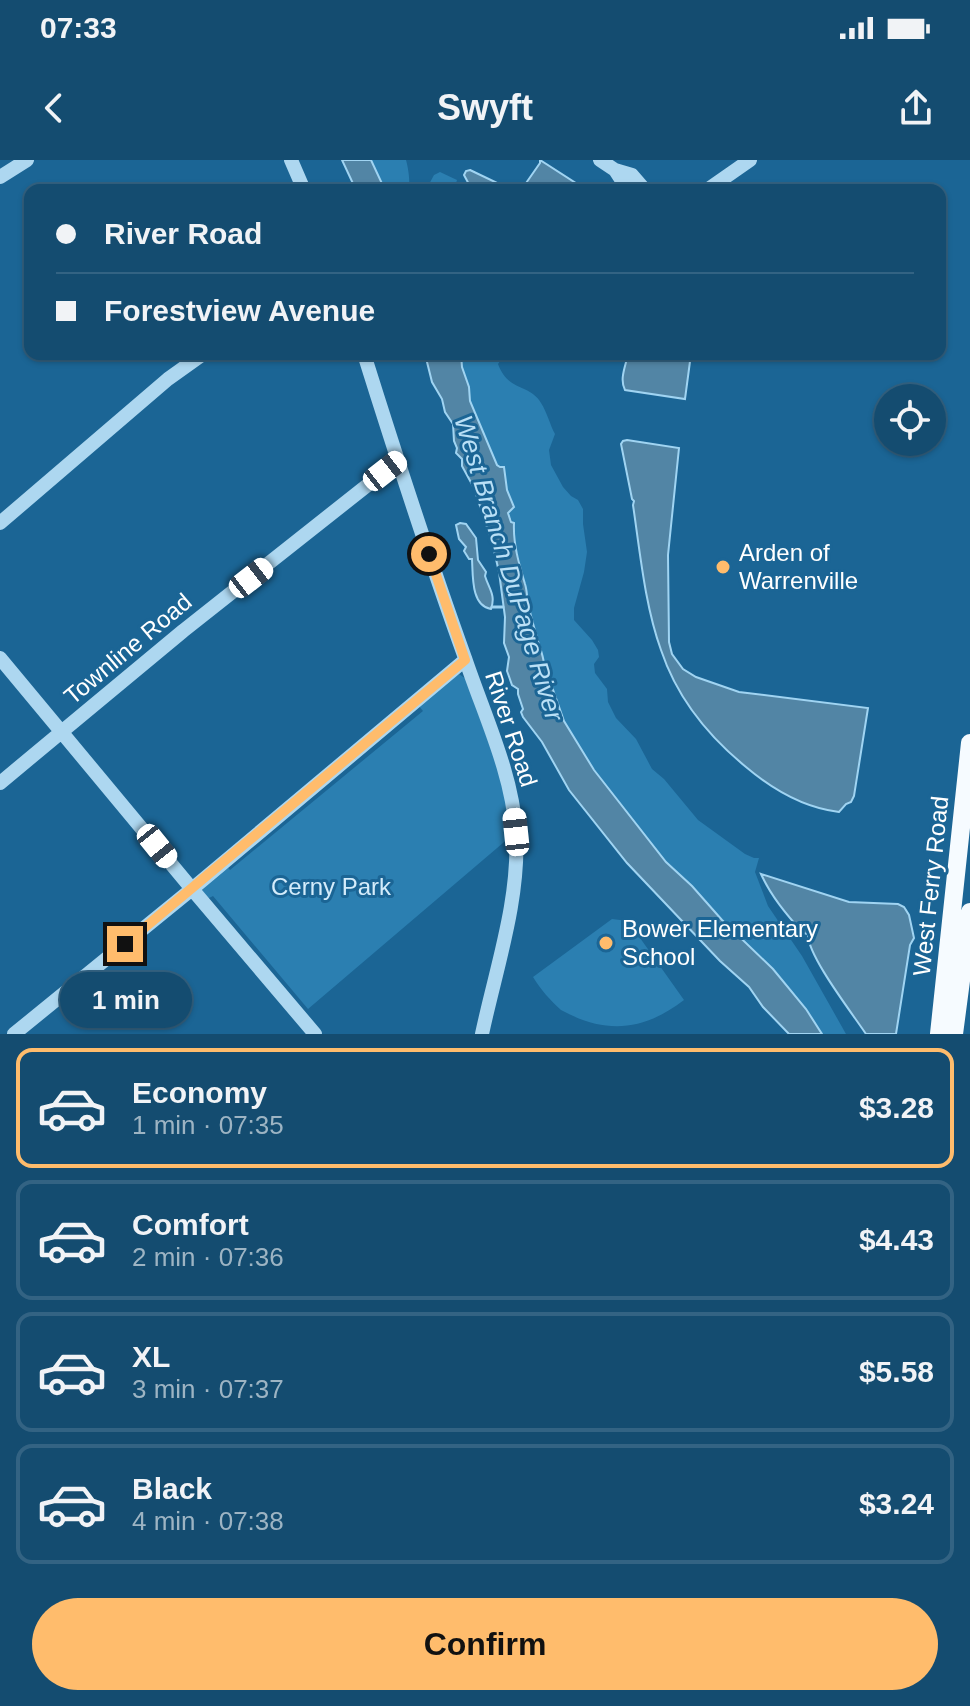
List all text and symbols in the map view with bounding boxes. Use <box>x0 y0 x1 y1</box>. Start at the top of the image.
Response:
text: 07:33 <box>40 11 117 44</box>
icon: back <box>32 86 76 130</box>
icon: share <box>894 86 938 130</box>
text: Swyft <box>437 87 533 128</box>
text: River Road <box>104 217 262 250</box>
text: Forestview Avenue <box>104 294 375 327</box>
map controls <box>874 384 946 456</box>
button: locate <box>874 384 946 456</box>
water label: West Branch DuPage River <box>448 412 570 725</box>
car <box>359 447 411 495</box>
route start <box>411 536 447 572</box>
place label: Arden of Warrenville <box>739 539 858 594</box>
car <box>225 554 277 602</box>
marker: Arden of Warrenville <box>714 558 732 576</box>
street label: Townline Road <box>59 588 197 710</box>
street label: River Road <box>480 668 543 790</box>
street label: West Ferry Road <box>908 795 953 977</box>
car <box>502 807 530 857</box>
car <box>133 820 181 872</box>
park label: Cerny Park <box>271 873 392 900</box>
place label: Bower Elementary School <box>622 915 818 970</box>
route end <box>107 926 143 962</box>
marker: Bower Elementary School <box>597 934 615 952</box>
callout: 1 min <box>59 972 191 1028</box>
text: 1 min <box>92 985 160 1015</box>
icon: car <box>36 1072 108 1144</box>
text: Economy <box>132 1076 267 1109</box>
text: $3.28 <box>859 1091 934 1124</box>
text: 1 min · 07:35 <box>132 1110 284 1140</box>
icon: car <box>36 1204 108 1276</box>
text: Comfort <box>132 1208 249 1241</box>
text: $4.43 <box>859 1223 934 1256</box>
text: 2 min · 07:36 <box>132 1242 284 1272</box>
icon: car <box>36 1336 108 1408</box>
text: XL <box>132 1340 170 1373</box>
text: $5.58 <box>859 1355 934 1388</box>
text: 3 min · 07:37 <box>132 1374 284 1404</box>
icon: car <box>36 1468 108 1540</box>
text: Black <box>132 1472 212 1505</box>
text: $3.24 <box>859 1487 934 1520</box>
text: 4 min · 07:38 <box>132 1506 284 1536</box>
button: Confirm <box>32 1598 938 1690</box>

